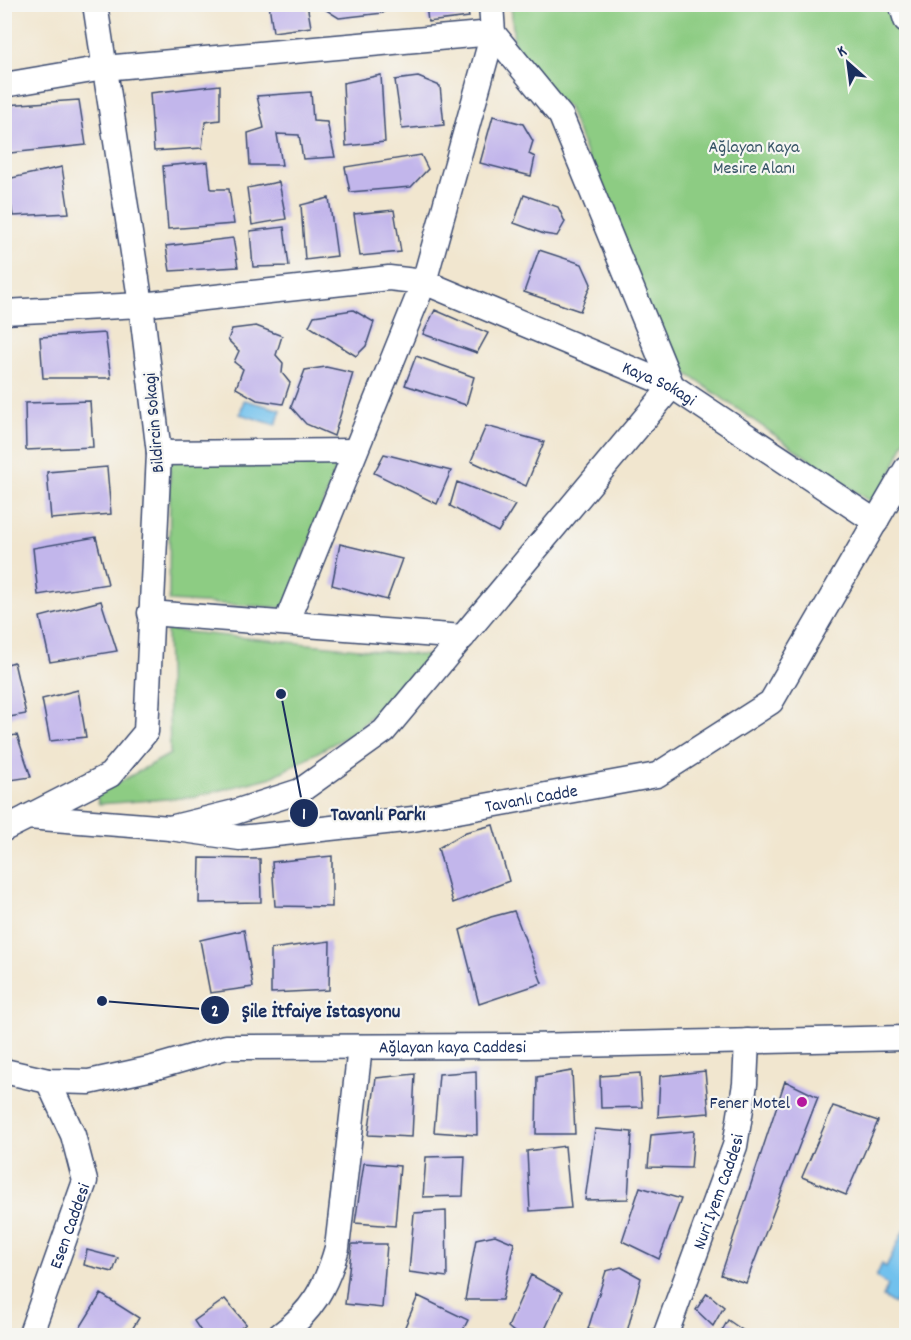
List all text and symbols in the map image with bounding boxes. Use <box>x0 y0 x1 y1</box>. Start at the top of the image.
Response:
north arrow <box>818 33 878 93</box>
text: K <box>833 40 851 64</box>
park label: Ağlayan Kaya Mesire Alanı <box>708 136 800 182</box>
street label: Kaya Sokagi <box>618 356 700 413</box>
street label: Bildircin Sokagi <box>139 372 172 474</box>
street label: Tavanlı Cadde <box>483 780 580 821</box>
callout: Tavanlı Parkı <box>289 794 438 832</box>
text: Tavanlı Parkı <box>330 802 426 830</box>
text: 1 <box>302 803 306 828</box>
callout: Şile İtfaiye İstasyonu <box>200 991 412 1029</box>
text: Şile İtfaiye İstasyonu <box>242 999 400 1027</box>
text: 2 <box>211 1000 219 1025</box>
street label: Ağlayan kaya Caddesi <box>379 1036 526 1061</box>
place label: Fener Motel <box>710 1092 791 1117</box>
marker: Fener Motel <box>795 1095 809 1109</box>
street label: Nuri Iyem Caddesi <box>688 1132 752 1254</box>
street label: Esen Caddesi <box>45 1180 98 1273</box>

